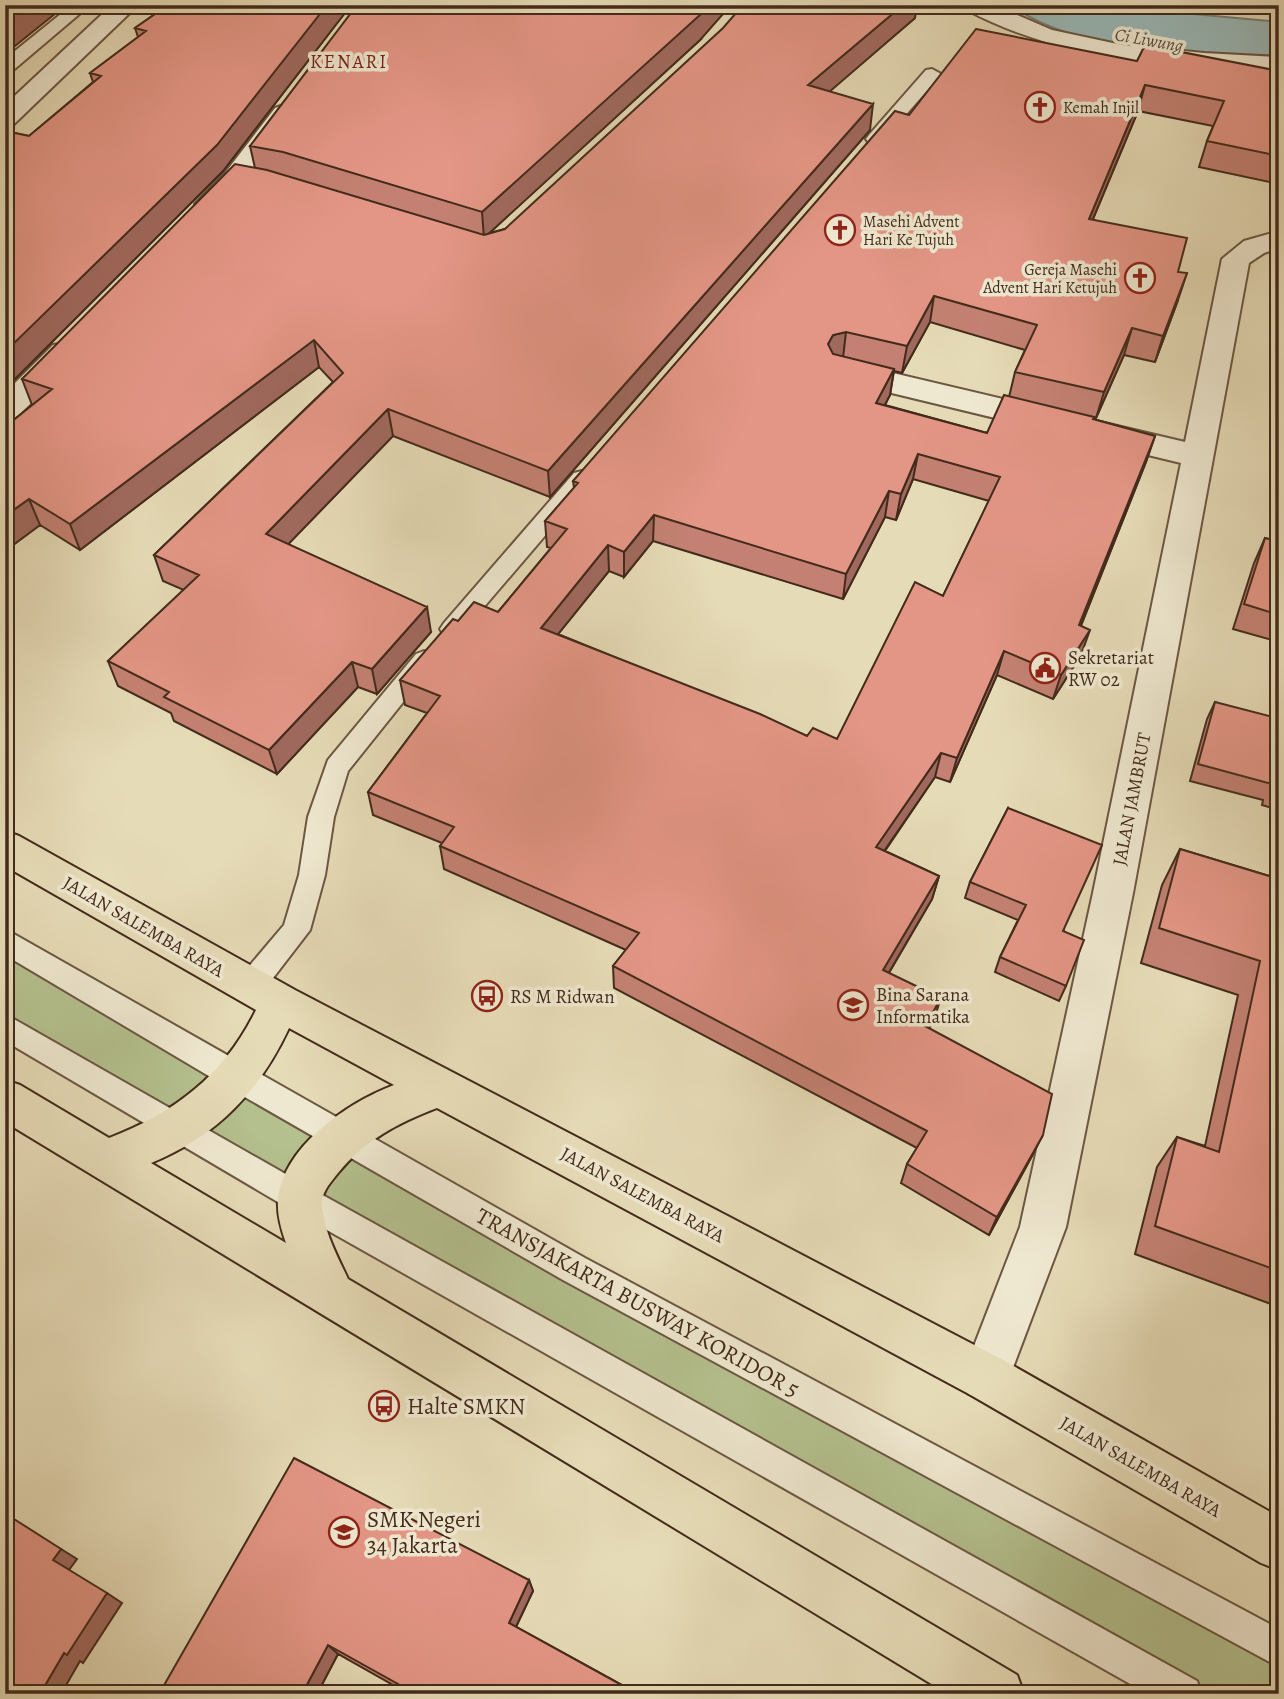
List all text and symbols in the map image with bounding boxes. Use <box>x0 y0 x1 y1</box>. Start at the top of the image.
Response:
water label: Ci Liwung <box>1113 22 1185 58</box>
district label: KENARI <box>310 49 388 75</box>
church icon: Kemah Injil <box>1023 90 1057 124</box>
place label: Kemah Injil <box>1063 97 1139 119</box>
place label: Masehi Advent Hari Ke Tujuh <box>863 211 959 251</box>
church icon: Masehi Advent Hari Ke Tujuh <box>823 213 857 247</box>
place label: Gereja Masehi Advent Hari Ketujuh <box>982 259 1117 299</box>
church icon: Gereja Masehi Advent Hari Ketujuh <box>1123 261 1157 295</box>
place label: Sekretariat RW 02 <box>1068 645 1154 693</box>
public building icon: Sekretariat RW 02 <box>1028 651 1062 685</box>
street label: JALAN JAMBRUT <box>1106 730 1158 868</box>
street label: JALAN SALEMBA RAYA <box>58 870 230 984</box>
bus stop icon: RS M Ridwan <box>470 979 504 1013</box>
place label: Bina Sarana Informatika <box>876 982 970 1030</box>
place label: RS M Ridwan <box>510 984 615 1010</box>
school or university icon: Bina Sarana Informatika <box>836 988 870 1022</box>
street label: JALAN SALEMBA RAYA <box>556 1141 730 1250</box>
street label: TRANSJAKARTA BUSWAY KORIDOR 5 <box>470 1200 805 1405</box>
bus stop icon: Halte SMKN <box>367 1389 401 1423</box>
place label: Halte SMKN <box>407 1391 525 1422</box>
street label: JALAN SALEMBA RAYA <box>1055 1410 1227 1524</box>
place label: SMK Negeri 34 Jakarta <box>367 1504 481 1561</box>
school or university icon: SMK Negeri 34 Jakarta <box>327 1515 361 1549</box>

